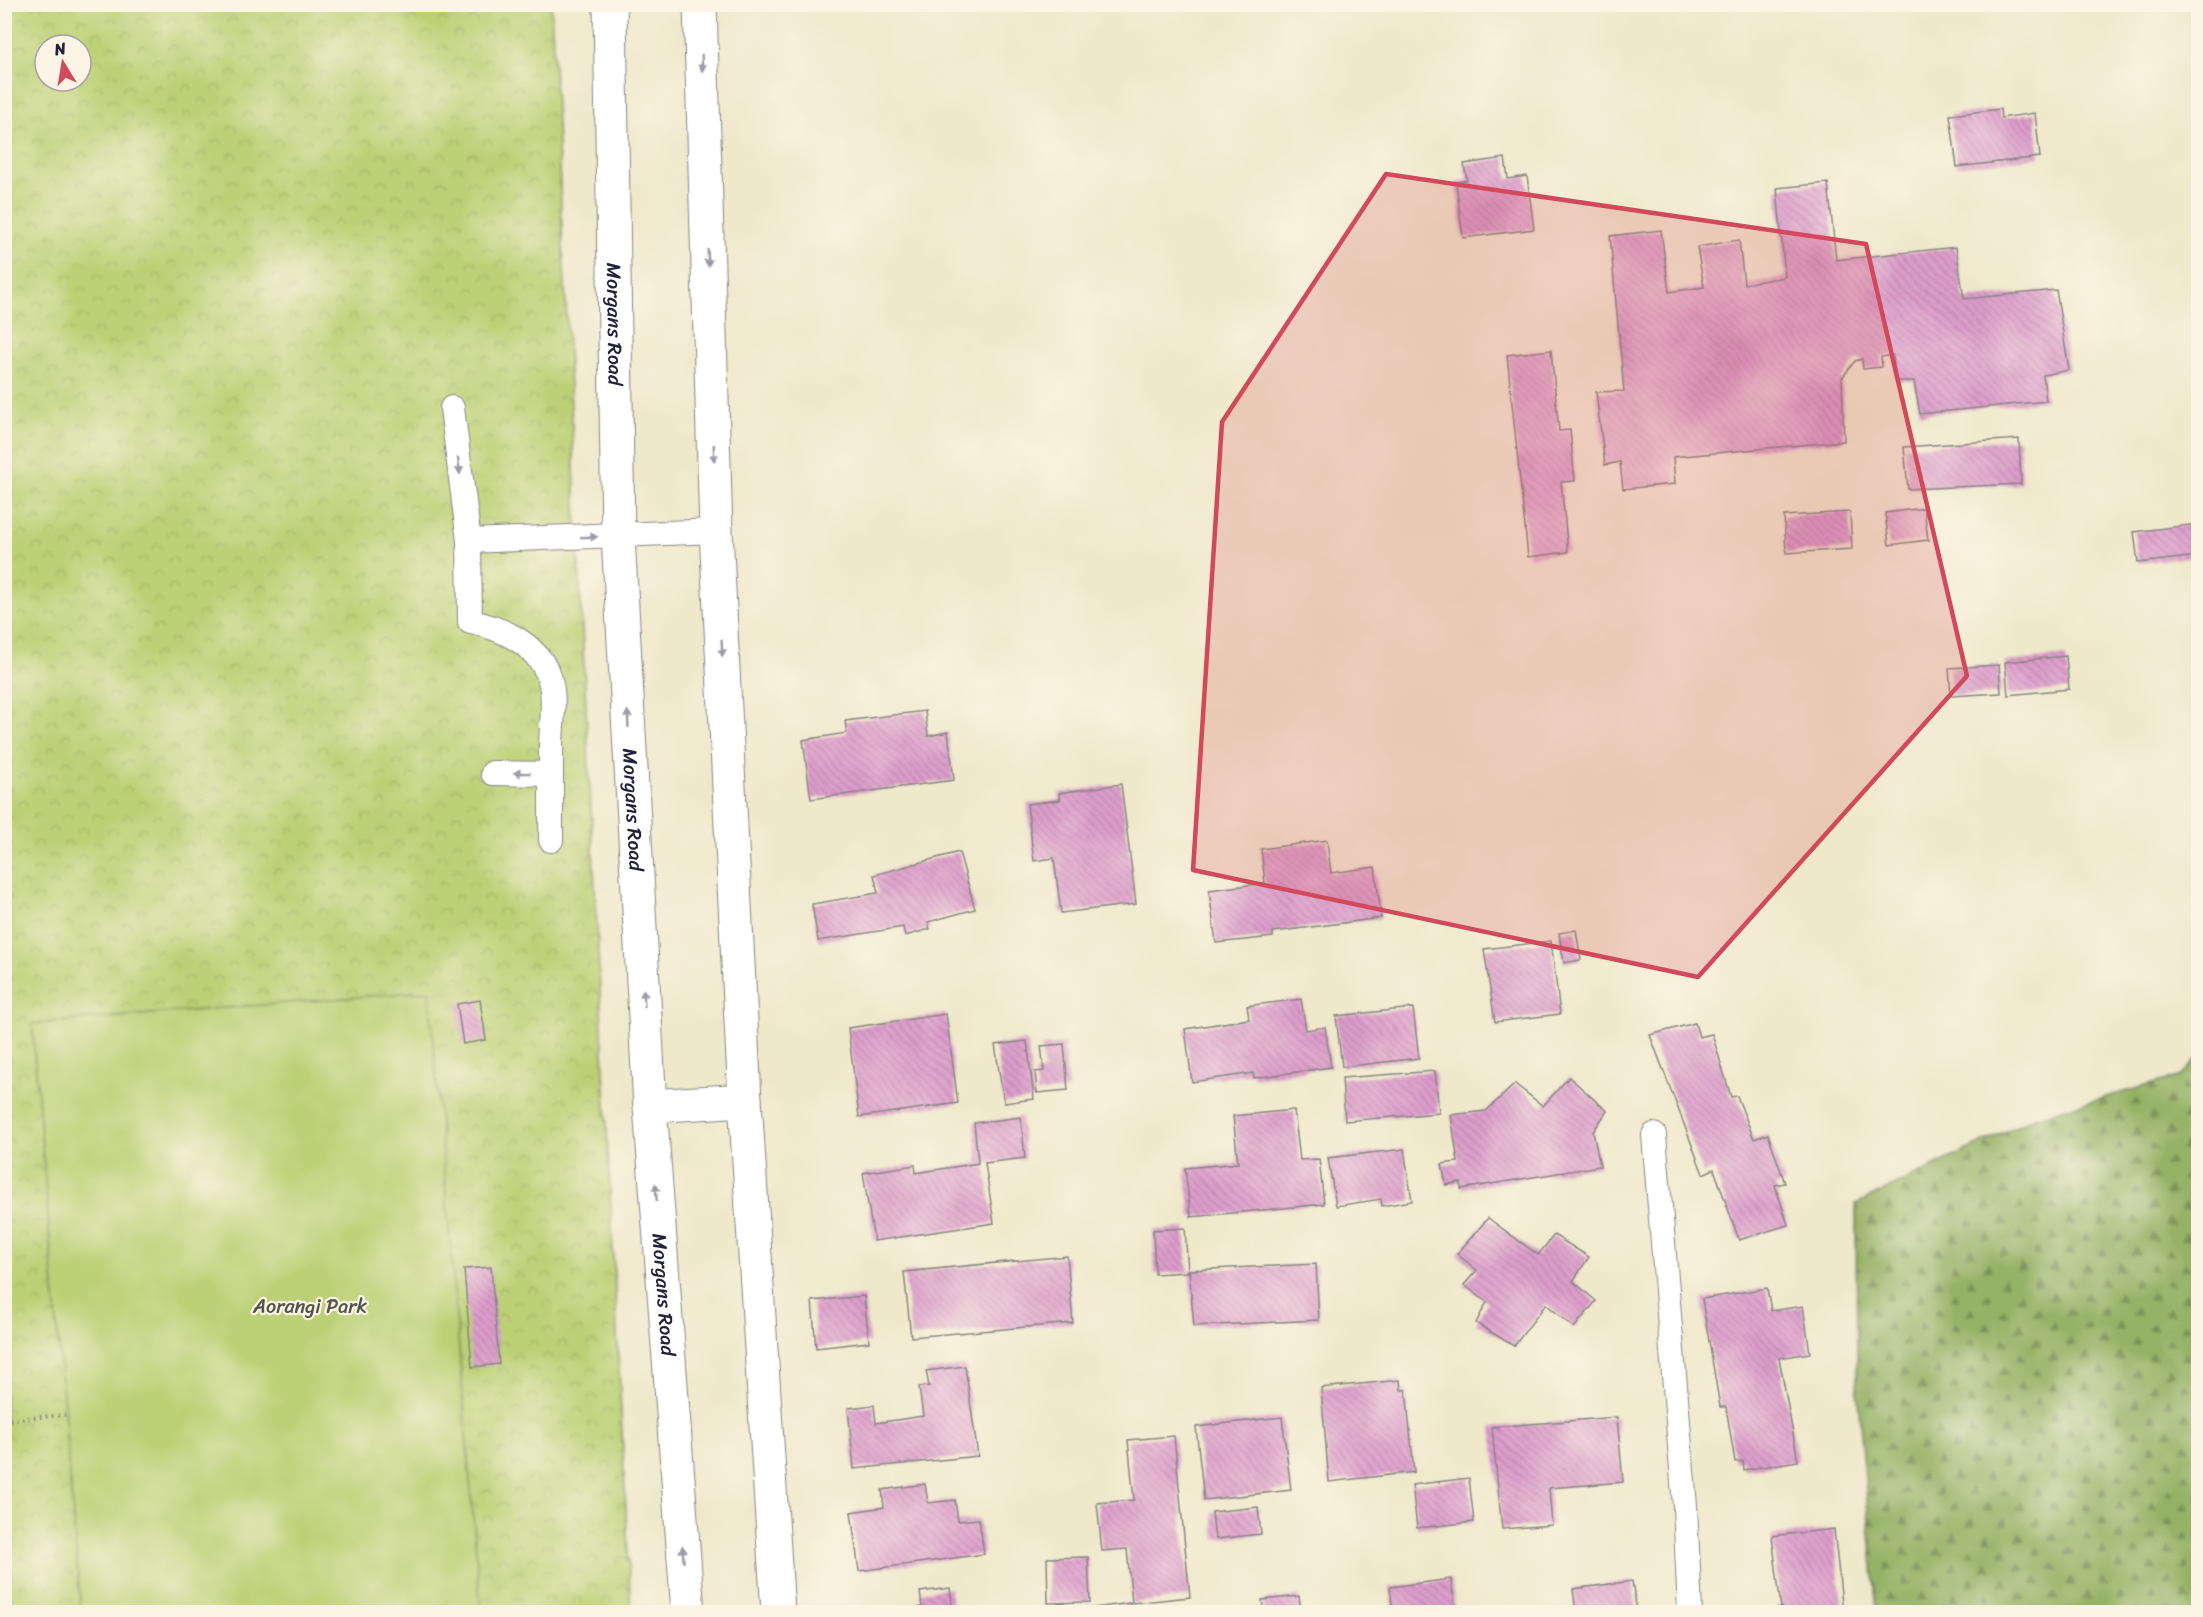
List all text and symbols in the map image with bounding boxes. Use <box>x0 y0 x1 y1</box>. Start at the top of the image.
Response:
north arrow <box>33 33 93 93</box>
text: N <box>51 33 69 64</box>
one-way arrow <box>697 53 706 72</box>
one-way arrow <box>703 248 712 267</box>
street label: Morgans Road <box>596 262 633 387</box>
one-way arrow <box>709 443 719 462</box>
one-way arrow <box>455 457 464 476</box>
one-way arrow <box>579 532 598 542</box>
one-way arrow <box>718 638 727 657</box>
one-way arrow <box>624 709 633 728</box>
street label: Morgans Road <box>612 747 654 873</box>
one-way arrow <box>513 768 532 778</box>
one-way arrow <box>639 988 648 1007</box>
one-way arrow <box>651 1183 661 1202</box>
street label: Morgans Road <box>642 1232 686 1358</box>
park label: Aorangi Park <box>252 1289 367 1324</box>
one-way arrow <box>678 1545 688 1564</box>

